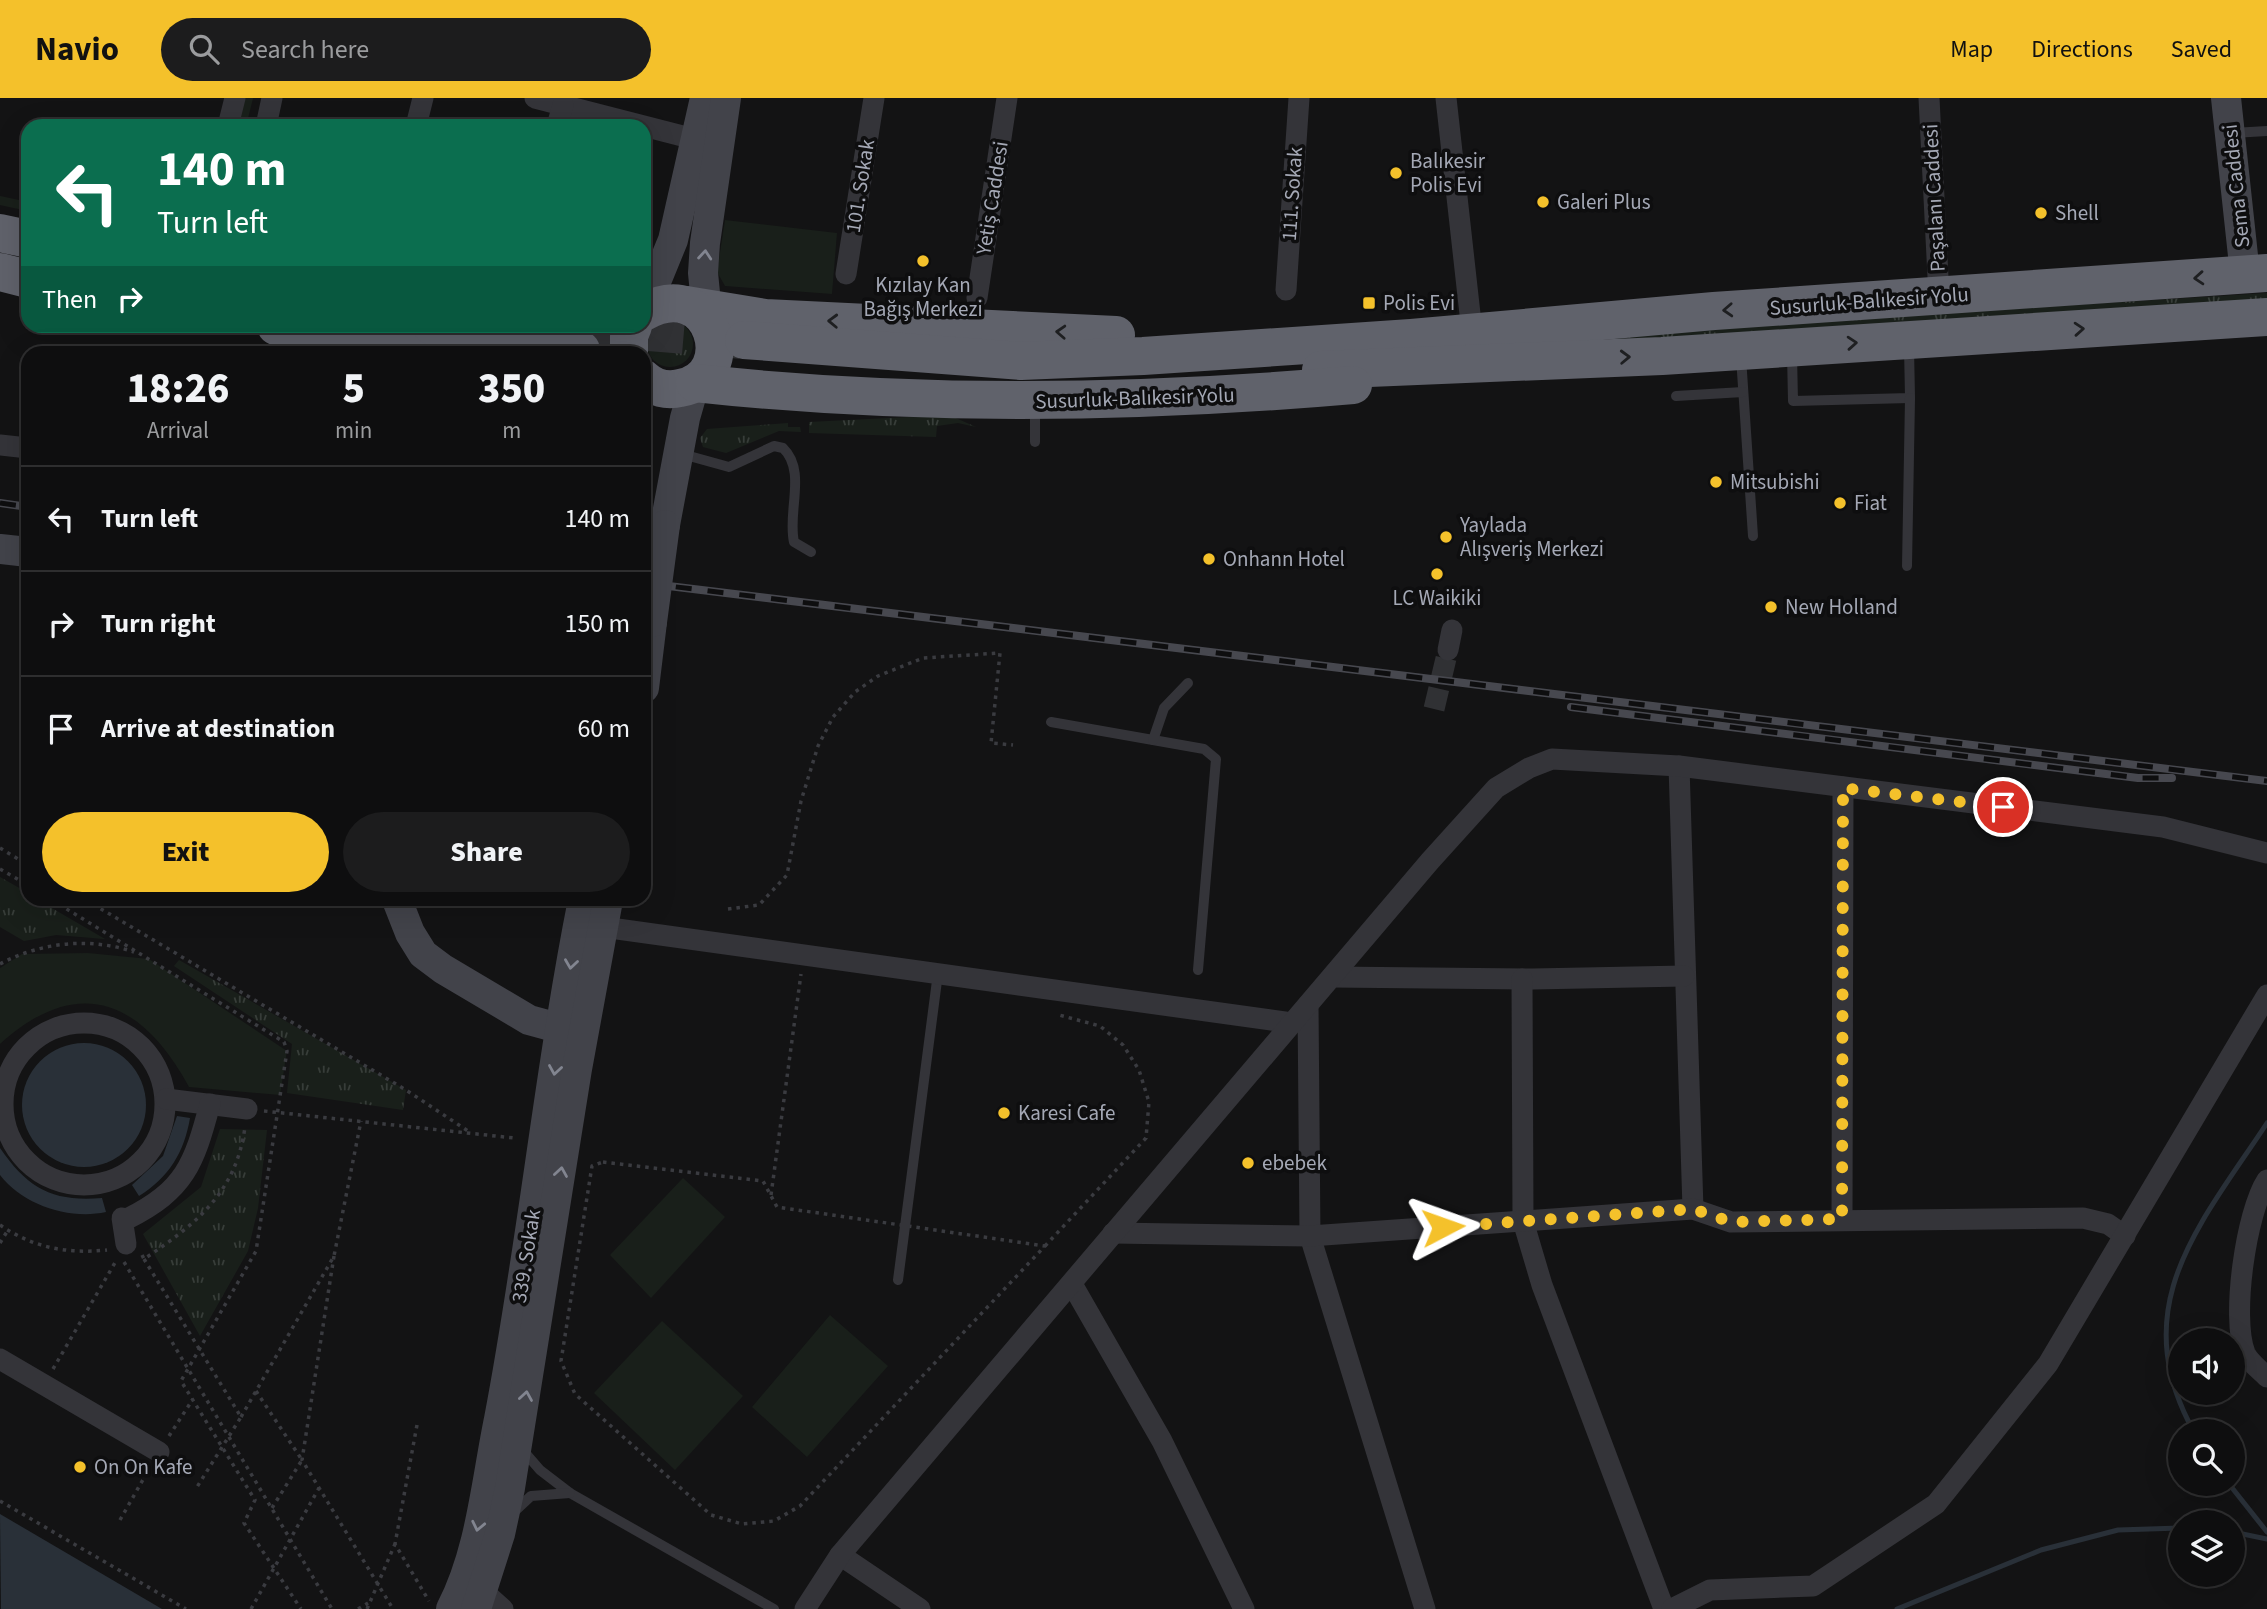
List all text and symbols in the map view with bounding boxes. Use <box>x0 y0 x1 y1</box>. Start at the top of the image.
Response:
search box <box>161 18 651 81</box>
text: Navio <box>35 26 119 73</box>
icon: search <box>185 30 223 68</box>
text: Search here <box>241 31 369 68</box>
text: Map <box>1950 32 1993 67</box>
text: Directions <box>2031 32 2133 67</box>
text: Saved <box>2171 32 2232 67</box>
street label: Paşalanı Caddesi <box>1915 123 1953 273</box>
street label: Sema Caddesi <box>2215 123 2257 249</box>
text: 140 m <box>157 135 286 205</box>
street label: 101. Sokak <box>838 136 882 235</box>
street label: Yetiş Caddesi <box>968 139 1016 258</box>
street label: 111. Sokak <box>1274 145 1310 242</box>
place label: Balıkesir Polis Evi <box>1410 146 1486 200</box>
icon: left <box>42 147 133 238</box>
marker: Balıkesir Polis Evi <box>1388 165 1404 181</box>
place label: Galeri Plus <box>1557 187 1651 217</box>
marker: Galeri Plus <box>1535 194 1551 210</box>
place label: Shell <box>2055 198 2099 228</box>
text: Turn left <box>157 200 268 246</box>
marker: Shell <box>2033 205 2049 221</box>
one-way arrow <box>697 249 712 260</box>
marker: Kızılay Kan Bağış Merkezi <box>915 253 931 269</box>
place label: Kızılay Kan Bağış Merkezi <box>863 270 983 324</box>
one-way arrow <box>2193 270 2204 285</box>
street label: Susurluk-Balıkesir Yolu <box>1768 279 1970 323</box>
icon: right <box>111 280 149 318</box>
text: Then <box>42 281 97 318</box>
place label: Polis Evi <box>1383 288 1455 318</box>
marker: Polis Evi <box>1361 295 1377 311</box>
one-way arrow <box>1722 302 1733 317</box>
one-way arrow <box>828 313 839 328</box>
one-way arrow <box>2074 322 2085 337</box>
one-way arrow <box>1055 324 1066 339</box>
one-way arrow <box>1847 336 1858 351</box>
one-way arrow <box>1620 350 1631 365</box>
text: 18:26 <box>127 359 229 419</box>
text: 5 <box>342 359 365 419</box>
text: 350 <box>478 359 545 419</box>
street label: Susurluk-Balıkesir Yolu <box>1035 380 1235 416</box>
text: Arrival <box>147 414 209 447</box>
text: min <box>335 414 372 447</box>
text: m <box>502 414 521 447</box>
place label: Mitsubishi <box>1730 467 1820 497</box>
marker: Mitsubishi <box>1708 474 1724 490</box>
place label: Fiat <box>1854 488 1887 518</box>
marker: Fiat <box>1832 495 1848 511</box>
icon: left <box>42 500 80 538</box>
text: Turn left <box>101 500 198 537</box>
text: 140 m <box>564 500 630 537</box>
place label: Yaylada Alışveriş Merkezi <box>1459 510 1604 564</box>
marker: Yaylada Alışveriş Merkezi <box>1438 529 1454 545</box>
place label: Onhann Hotel <box>1223 544 1345 574</box>
marker: Onhann Hotel <box>1201 551 1217 567</box>
marker: LC Waikiki <box>1429 566 1445 582</box>
place label: LC Waikiki <box>1393 583 1481 613</box>
place label: New Holland <box>1785 592 1898 622</box>
marker: New Holland <box>1763 599 1779 615</box>
icon: right <box>42 605 80 643</box>
text: Turn right <box>101 605 216 642</box>
text: 150 m <box>564 605 630 642</box>
icon: arrive <box>42 710 80 748</box>
text: Arrive at destination <box>101 710 335 747</box>
text: 60 m <box>577 710 630 747</box>
pin <box>1973 777 2033 837</box>
icon: arrive <box>1984 788 2022 826</box>
button: Exit <box>42 812 329 892</box>
button: Share <box>343 812 630 892</box>
one-way arrow <box>564 958 579 970</box>
one-way arrow <box>548 1064 563 1076</box>
place label: Karesi Cafe <box>1018 1098 1115 1128</box>
marker: Karesi Cafe <box>996 1105 1012 1121</box>
place label: ebebek <box>1262 1148 1327 1178</box>
marker: ebebek <box>1240 1155 1256 1171</box>
one-way arrow <box>553 1166 568 1178</box>
position arrow <box>1406 1190 1480 1264</box>
street label: 339. Sokak <box>504 1206 548 1305</box>
map controls <box>2168 1328 2245 1587</box>
button: sound <box>2168 1328 2245 1405</box>
one-way arrow <box>518 1390 533 1402</box>
button: search <box>2168 1419 2245 1496</box>
place label: On On Kafe <box>94 1452 192 1482</box>
marker: On On Kafe <box>72 1459 88 1475</box>
button: layers <box>2168 1510 2245 1587</box>
one-way arrow <box>472 1520 487 1532</box>

